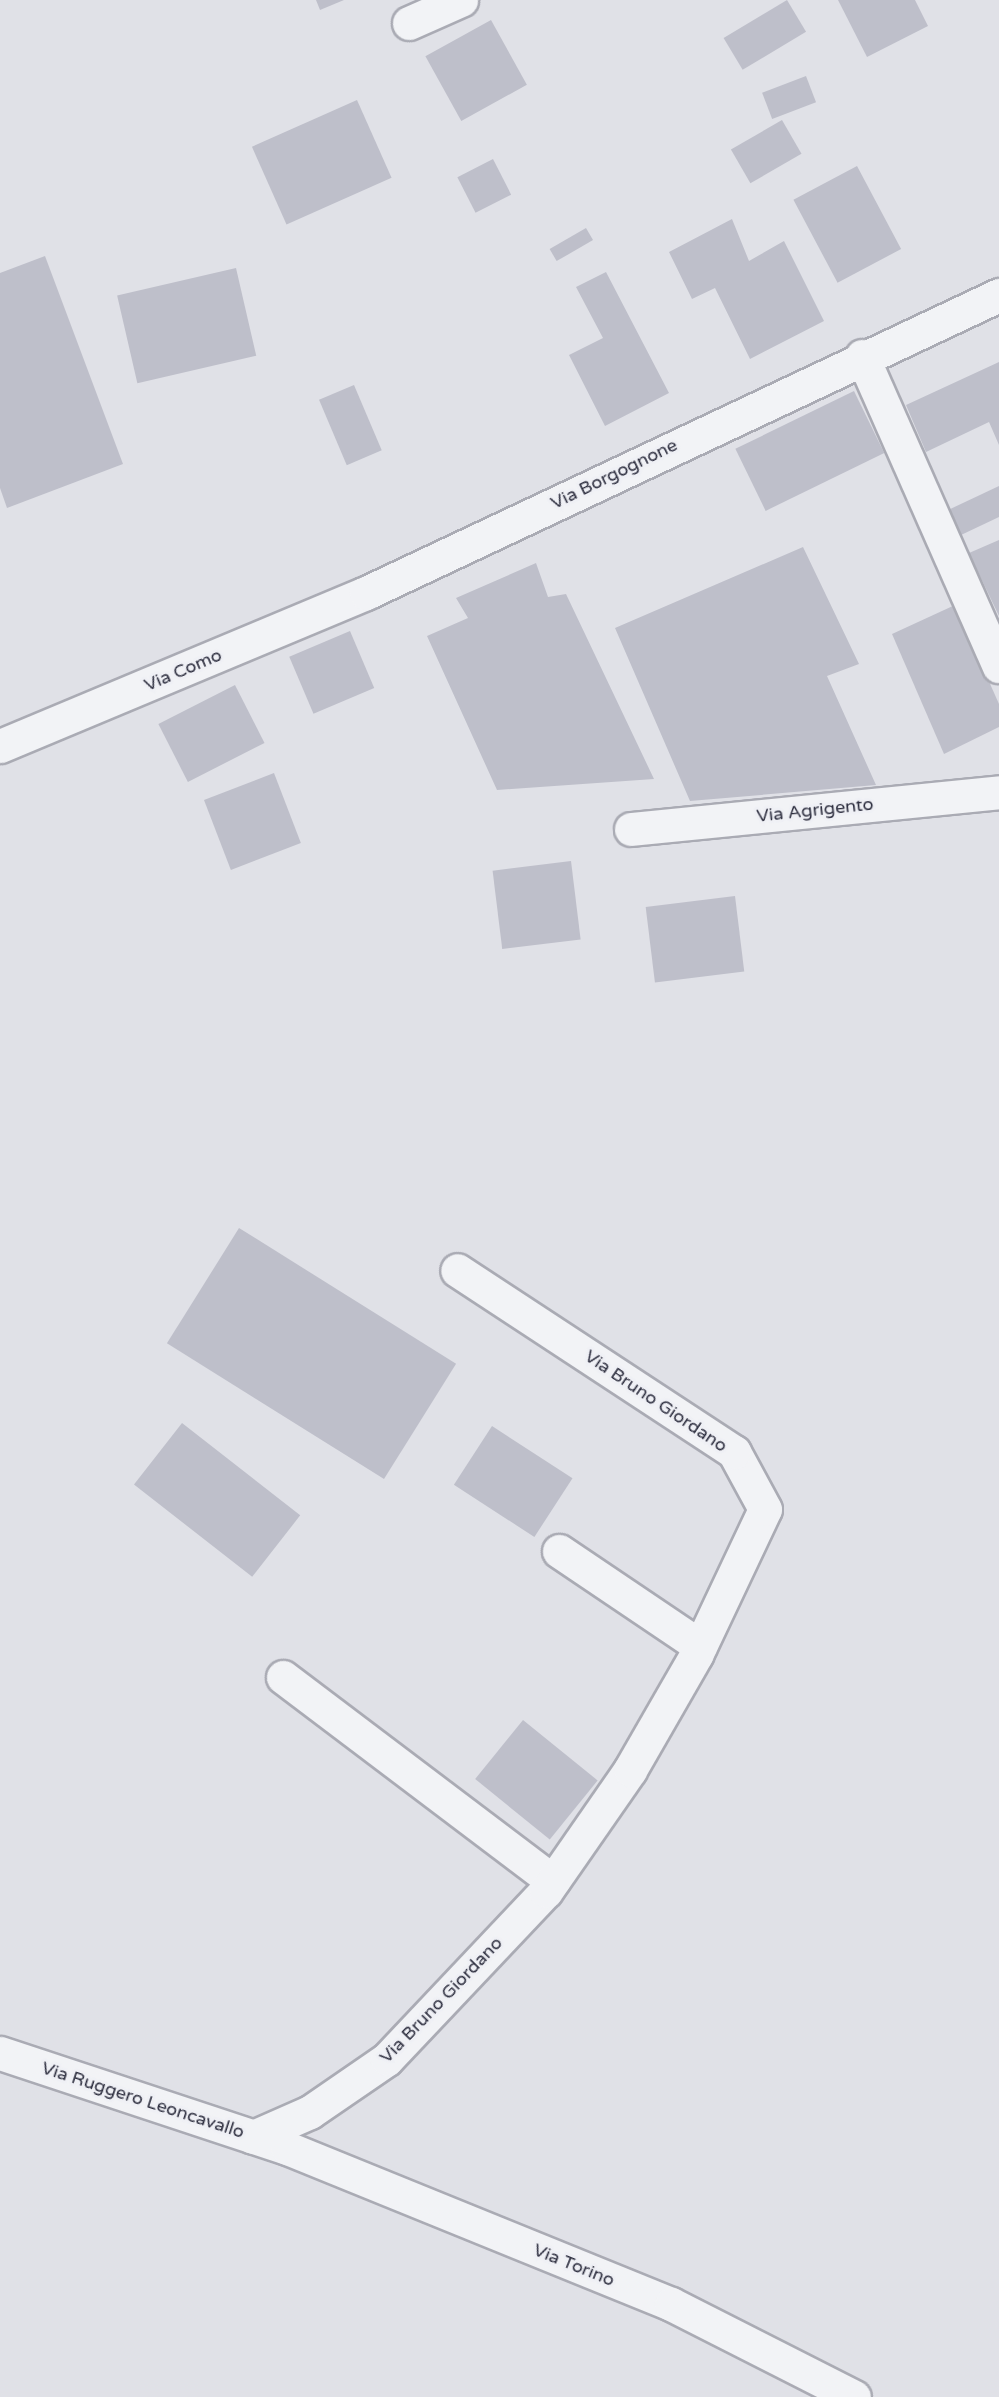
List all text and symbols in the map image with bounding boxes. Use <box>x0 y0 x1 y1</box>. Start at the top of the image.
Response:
street label: Via Borgognone <box>547 434 681 514</box>
street label: Via Como <box>141 644 225 696</box>
street label: Via Agrigento <box>755 793 875 827</box>
street label: Via Bruno Giordano <box>581 1345 731 1457</box>
street label: Via Bruno Giordano <box>375 1932 507 2068</box>
street label: Via Ruggero Leoncavallo <box>39 2057 247 2143</box>
street label: Via Torino <box>530 2239 618 2291</box>

